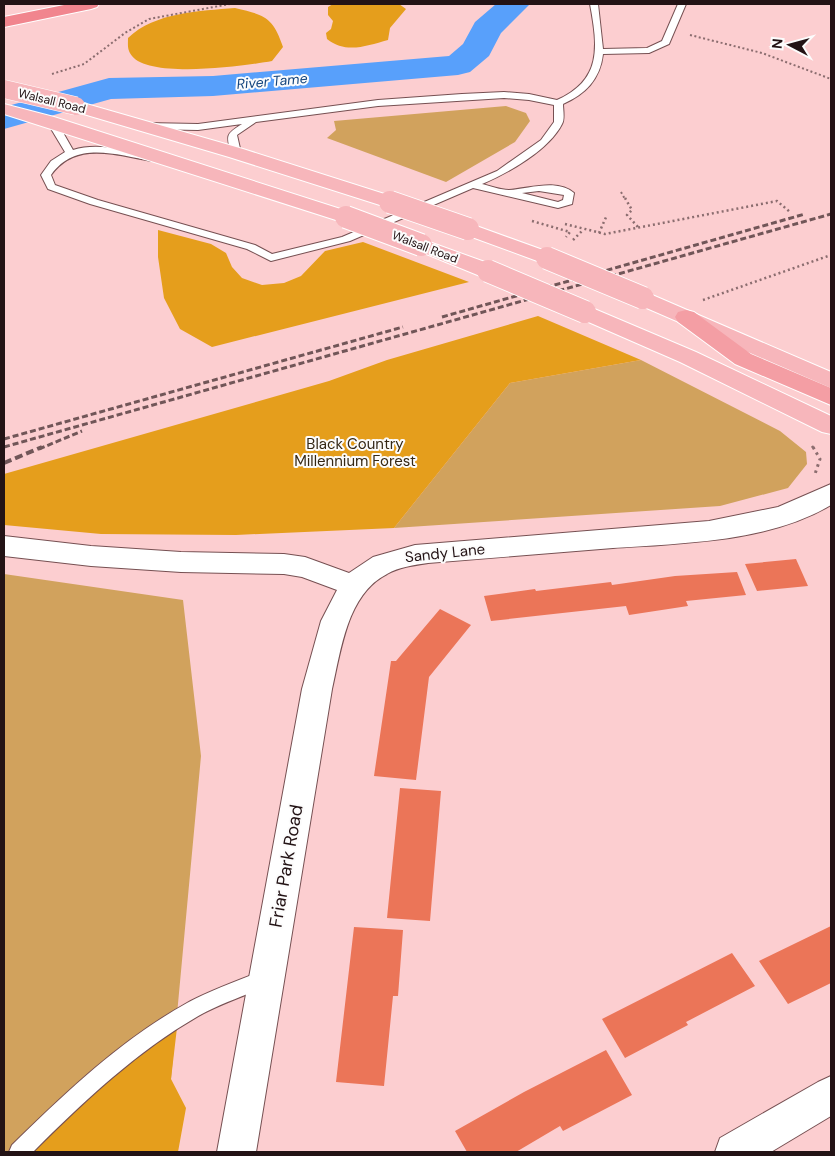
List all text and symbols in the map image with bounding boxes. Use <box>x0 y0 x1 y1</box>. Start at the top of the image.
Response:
north arrow <box>765 20 815 70</box>
text: N <box>768 38 787 50</box>
water label: River Tame <box>236 69 308 93</box>
street label: Walsall Road <box>16 85 88 117</box>
street label: Walsall Road <box>390 227 460 267</box>
park label: Black Country Millennium Forest <box>294 434 416 471</box>
street label: Sandy Lane <box>404 539 486 567</box>
street label: Friar Park Road <box>263 803 309 929</box>

